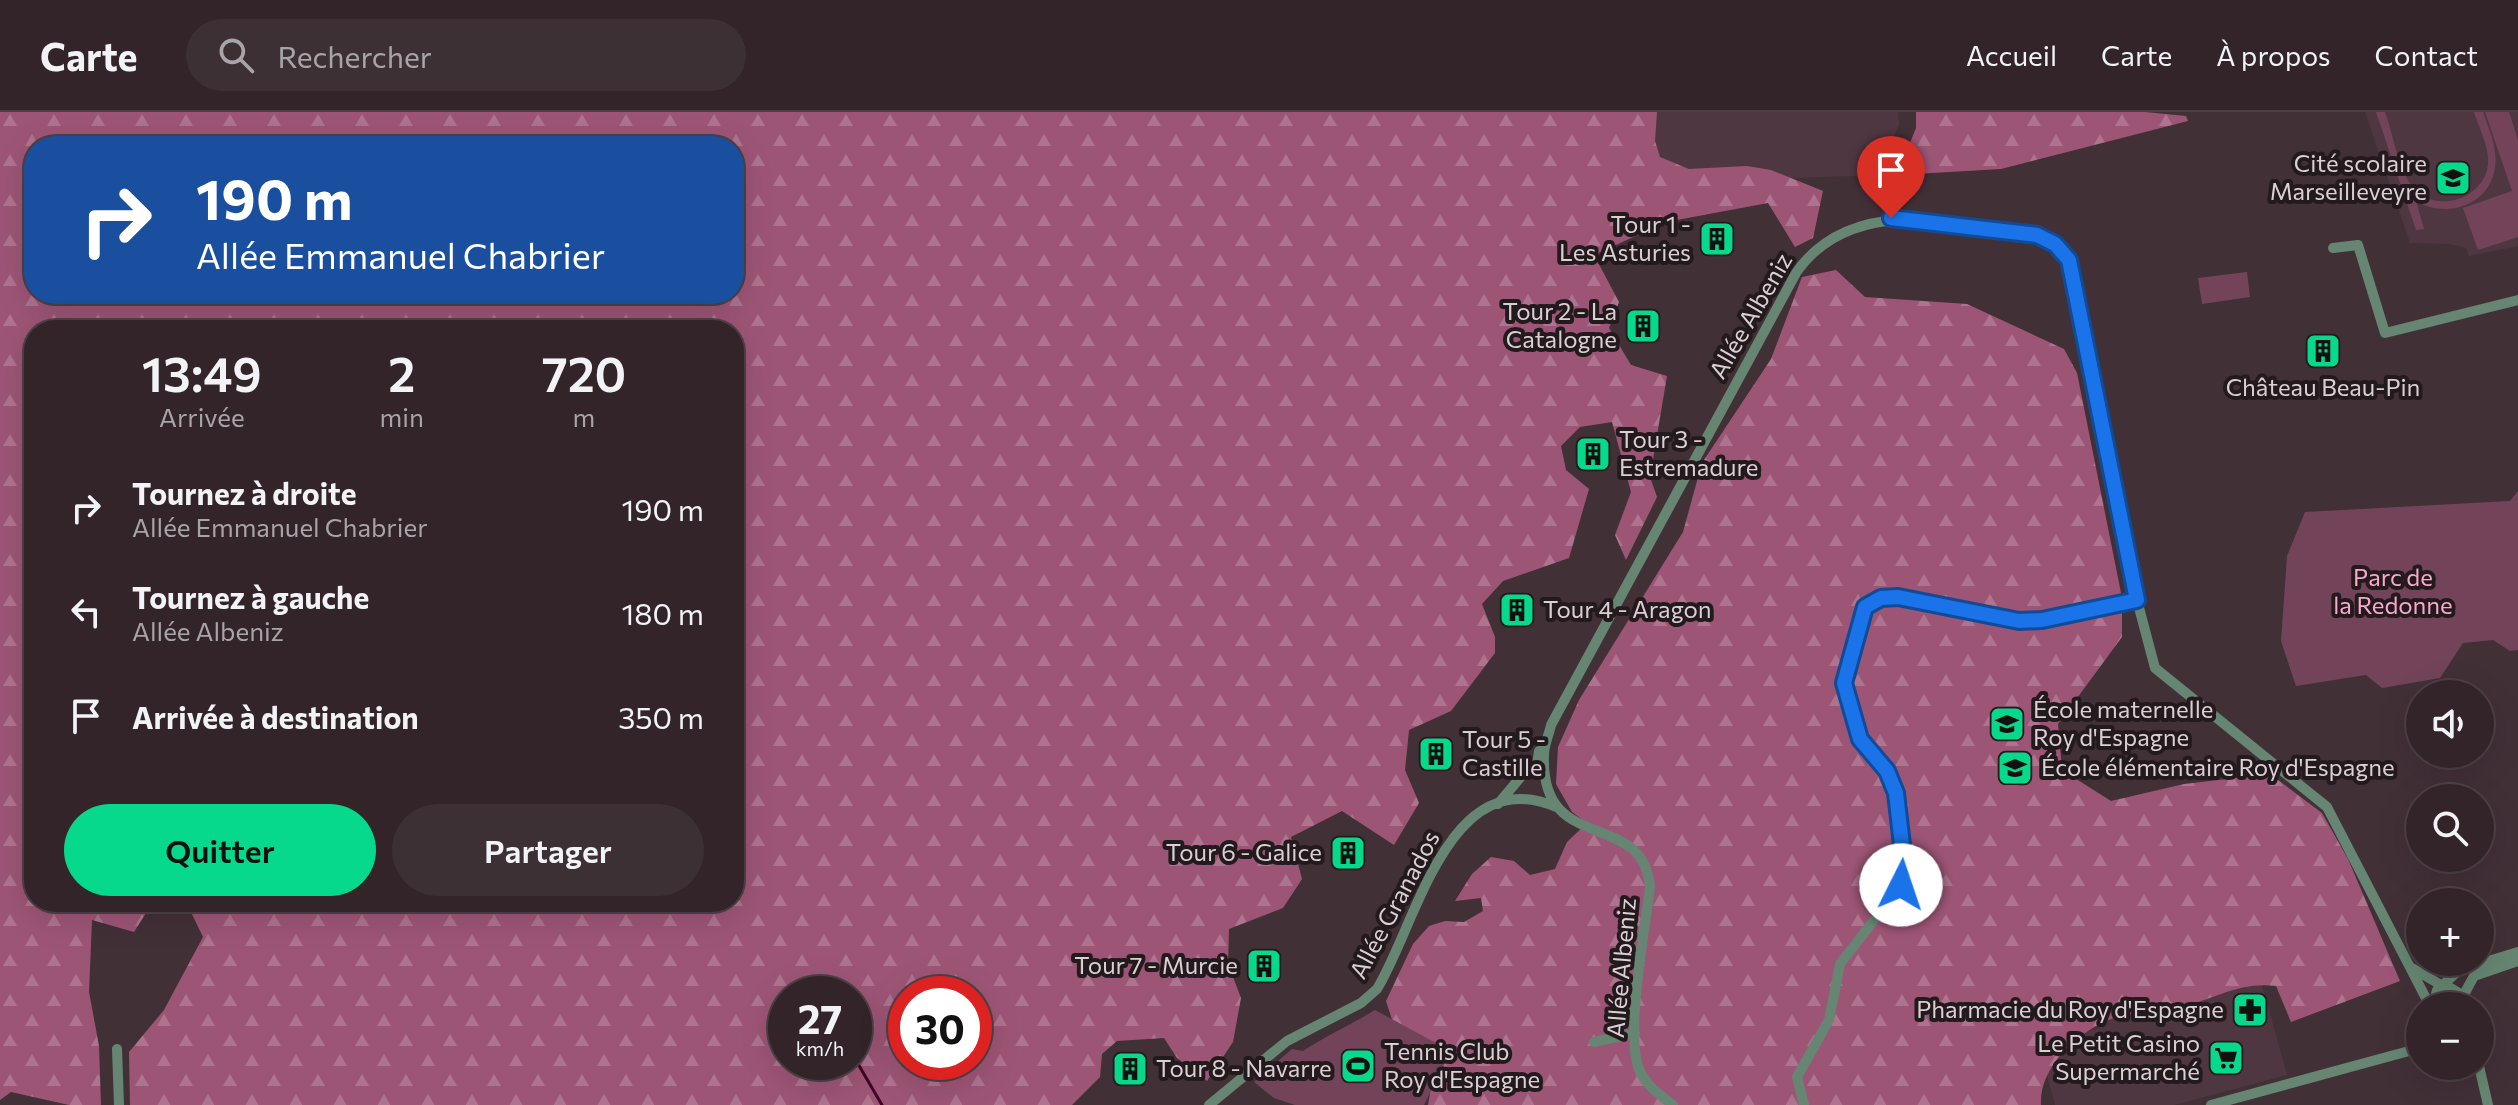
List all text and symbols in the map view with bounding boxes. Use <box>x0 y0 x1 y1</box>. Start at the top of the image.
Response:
search box <box>186 19 746 91</box>
text: Carte <box>40 32 138 79</box>
icon: search <box>214 33 258 77</box>
text: Rechercher <box>278 37 432 74</box>
text: Accueil <box>1966 38 2057 72</box>
text: Carte <box>2101 38 2172 72</box>
text: À propos <box>2216 38 2331 72</box>
text: Contact <box>2375 38 2478 72</box>
pin <box>1857 136 1925 218</box>
icon: arrive <box>1869 148 1913 192</box>
place label: Cité scolaire Marseilleveyre <box>2270 148 2427 205</box>
school or university icon: Cité scolaire Marseilleveyre <box>2434 159 2472 197</box>
text: 190 m <box>196 163 353 232</box>
icon: right <box>64 168 168 272</box>
place label: Tour 1 - Les Asturies <box>1559 209 1691 266</box>
building icon: Tour 1 - Les Asturies <box>1698 220 1736 258</box>
text: Allée Emmanuel Chabrier <box>196 232 605 276</box>
street label: Allée Albeniz <box>1702 247 1797 383</box>
place label: Tour 2 - La Catalogne <box>1503 296 1617 353</box>
building icon: Tour 2 - La Catalogne <box>1624 307 1662 345</box>
building icon: Château Beau-Pin <box>2304 332 2342 370</box>
text: 13:49 <box>142 343 262 402</box>
text: 2 <box>388 343 415 402</box>
text: 720 <box>542 343 626 402</box>
place label: Château Beau-Pin <box>2226 372 2420 401</box>
text: Arrivée <box>159 401 245 432</box>
text: min <box>380 401 424 432</box>
text: m <box>573 401 595 432</box>
place label: Tour 3 - Estremadure <box>1619 424 1758 481</box>
building icon: Tour 3 - Estremadure <box>1574 435 1612 473</box>
text: Tournez à droite <box>132 474 356 511</box>
icon: right <box>64 486 108 530</box>
text: 190 m <box>621 490 704 527</box>
text: Allée Emmanuel Chabrier <box>132 511 428 542</box>
park label: Parc de la Redonne <box>2333 562 2453 619</box>
text: Tournez à gauche <box>132 578 369 615</box>
icon: left <box>64 590 108 634</box>
building icon: Tour 4 - Aragon <box>1498 591 1536 629</box>
text: 180 m <box>621 594 704 631</box>
place label: Tour 4 - Aragon <box>1543 594 1712 623</box>
text: Allée Albeniz <box>132 615 284 646</box>
map controls <box>2406 680 2494 1080</box>
button: sound <box>2406 680 2494 768</box>
icon: arrive <box>64 694 108 738</box>
place label: École maternelle Roy d'Espagne <box>2033 694 2213 751</box>
text: Arrivée à destination <box>132 698 419 735</box>
text: 350 m <box>618 698 704 735</box>
school or university icon: École maternelle Roy d'Espagne <box>1988 705 2026 743</box>
place label: Tour 5 - Castille <box>1462 724 1546 781</box>
building icon: Tour 5 - Castille <box>1417 735 1455 773</box>
school or university icon: École élémentaire Roy d'Espagne <box>1996 749 2034 787</box>
place label: École élémentaire Roy d'Espagne <box>2041 752 2395 781</box>
button: search <box>2406 784 2494 872</box>
button: Quitter <box>64 804 376 896</box>
button: Partager <box>392 804 704 896</box>
street label: Allée Granados <box>1343 825 1445 983</box>
building icon: Tour 6 - Galice <box>1329 834 1367 872</box>
place label: Tour 6 - Galice <box>1166 837 1322 866</box>
position arrow <box>1859 843 1943 927</box>
button: + <box>2406 888 2494 976</box>
street label: Allée Albeniz <box>1600 897 1641 1039</box>
building icon: Tour 7 - Murcie <box>1245 947 1283 985</box>
place label: Tour 7 - Murcie <box>1074 950 1238 979</box>
speed limit sign: 30 <box>888 976 992 1080</box>
pharmacy icon: Pharmacie du Roy d'Espagne <box>2231 991 2269 1029</box>
button: − <box>2406 992 2494 1080</box>
text: 27 <box>798 993 842 1042</box>
place label: Pharmacie du Roy d'Espagne <box>1916 994 2224 1023</box>
place label: Le Petit Casino Supermarché <box>2037 1028 2200 1085</box>
text: km/h <box>796 1036 844 1060</box>
place label: Tennis Club Roy d'Espagne <box>1384 1036 1540 1093</box>
supermarket icon: Le Petit Casino Supermarché <box>2207 1039 2245 1077</box>
sports icon: Tennis Club Roy d'Espagne <box>1339 1047 1377 1085</box>
building icon: Tour 8 - Navarre <box>1111 1050 1149 1088</box>
place label: Tour 8 - Navarre <box>1156 1053 1332 1082</box>

